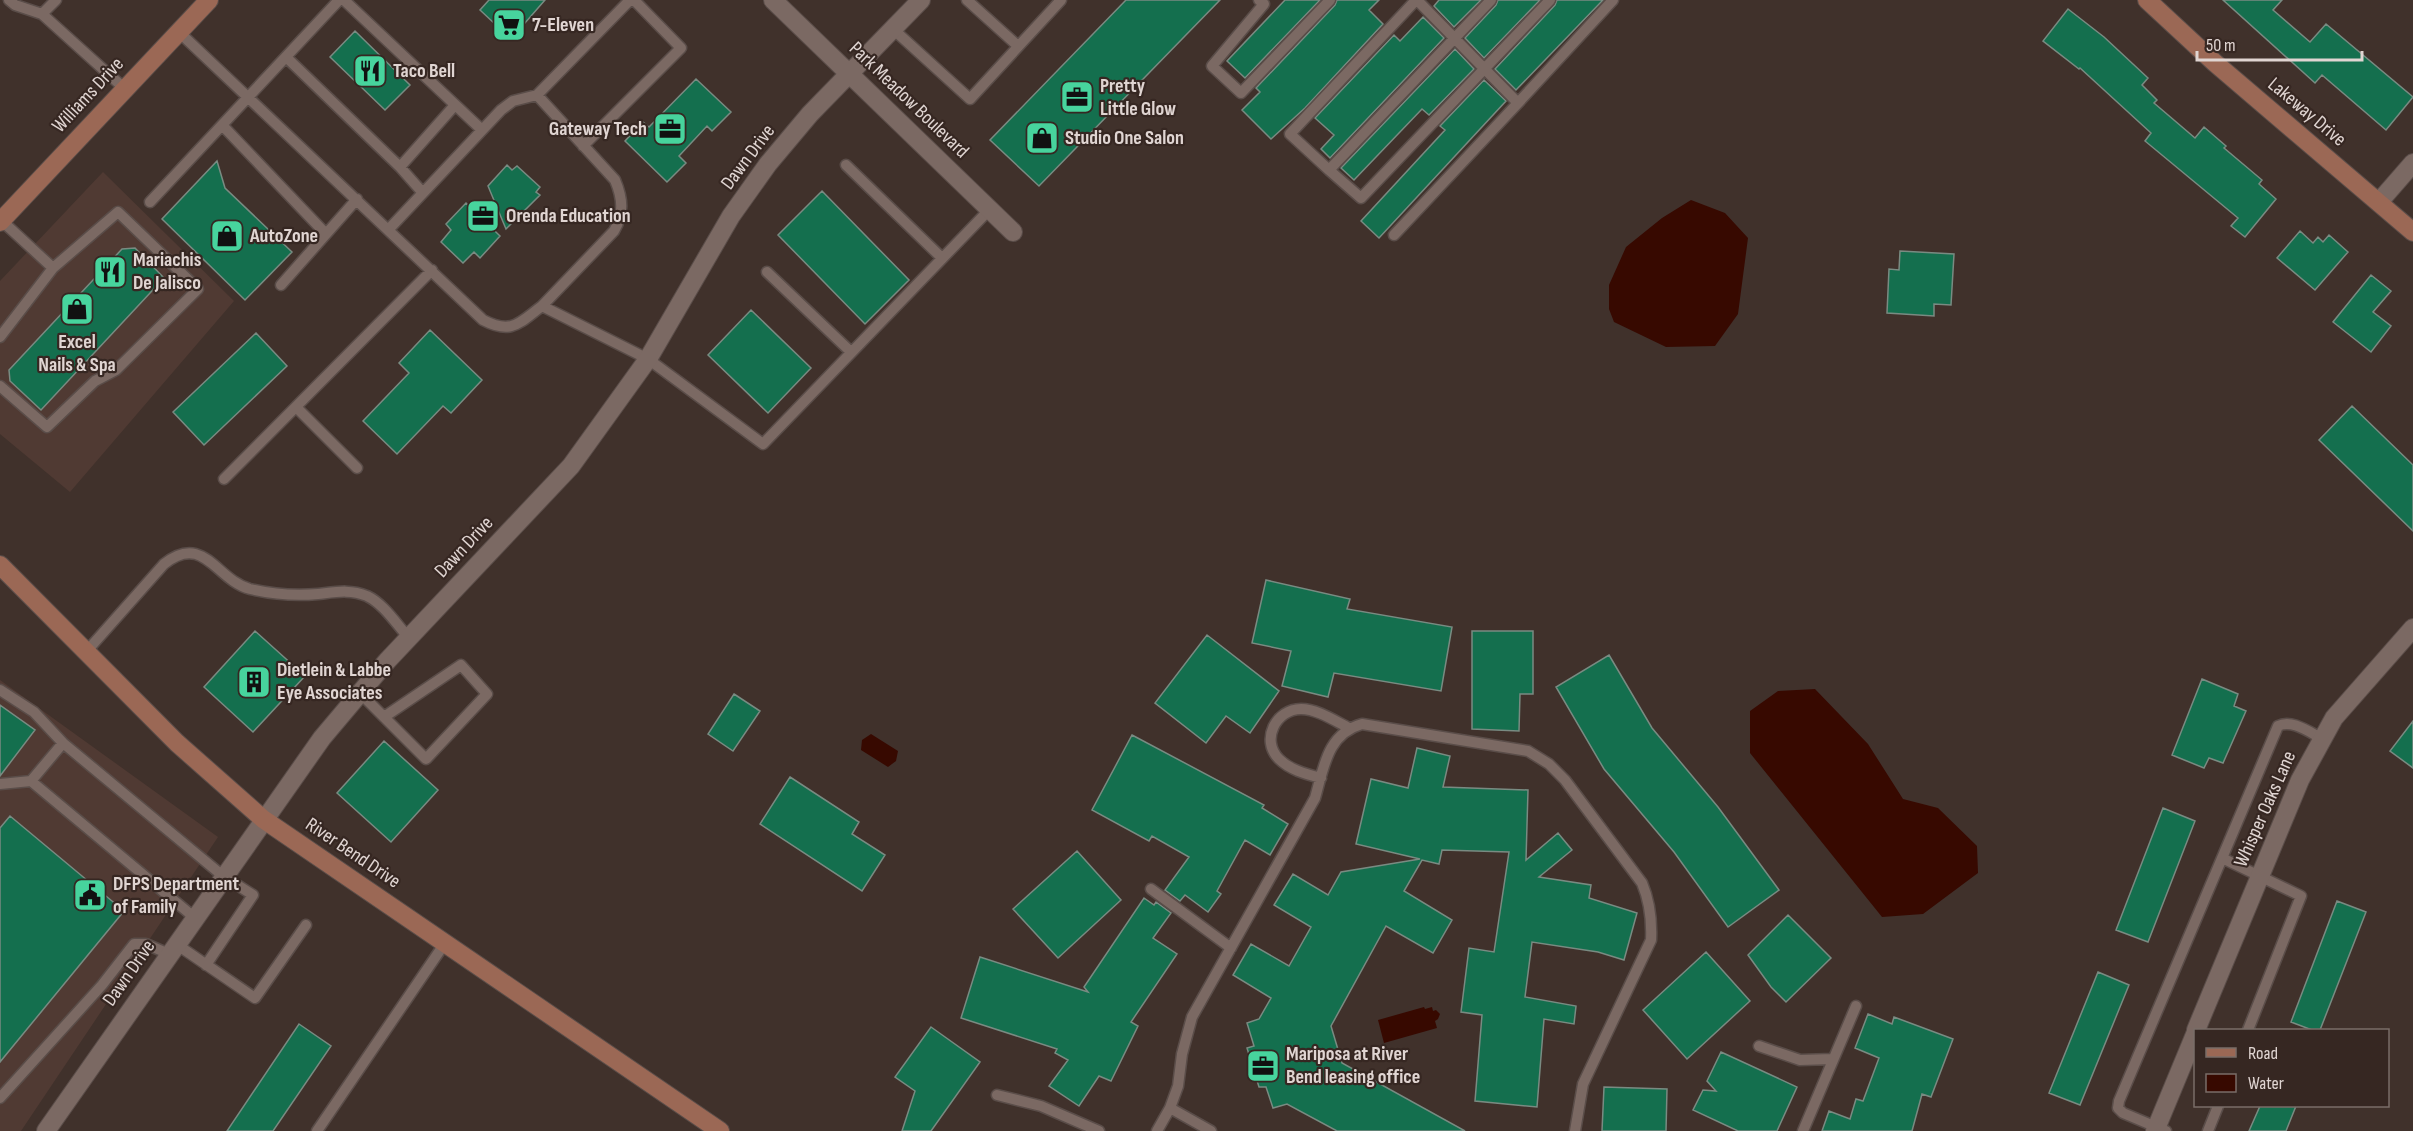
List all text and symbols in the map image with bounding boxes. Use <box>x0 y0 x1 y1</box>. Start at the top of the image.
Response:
supermarket icon: 7-Eleven <box>491 7 527 43</box>
place label: 7-Eleven <box>532 13 594 37</box>
scale bar <box>2197 24 2362 62</box>
text: 50 m <box>2206 35 2236 56</box>
street label: Park Meadow Boulevard <box>844 37 974 163</box>
street label: Williams Drive <box>47 52 129 138</box>
restaurant icon: Taco Bell <box>352 53 388 89</box>
place label: Taco Bell <box>393 59 455 83</box>
street label: Lakeway Drive <box>2263 72 2351 152</box>
place label: Pretty Little Glow <box>1100 74 1176 121</box>
office icon: Pretty Little Glow <box>1059 79 1095 115</box>
office icon: Gateway Tech <box>652 111 688 147</box>
place label: Gateway Tech <box>549 117 647 141</box>
street label: Dawn Drive <box>716 120 780 194</box>
shop icon: Studio One Salon <box>1024 120 1060 156</box>
place label: Studio One Salon <box>1065 126 1184 150</box>
office icon: Orenda Education <box>465 198 501 234</box>
place label: Orenda Education <box>506 204 631 228</box>
shop icon: AutoZone <box>209 218 245 254</box>
place label: AutoZone <box>249 224 318 248</box>
place label: Mariachis De Jalisco <box>133 248 202 295</box>
restaurant icon: Mariachis De Jalisco <box>92 254 128 290</box>
shop icon: Excel Nails & Spa <box>59 291 95 327</box>
place label: Excel Nails & Spa <box>38 330 116 377</box>
street label: Dawn Drive <box>430 511 498 583</box>
place label: Dietlein & Labbe Eye Associates <box>277 658 391 705</box>
building icon: Dietlein & Labbe Eye Associates <box>236 664 272 700</box>
street label: Whisper Oaks Lane <box>2229 747 2301 871</box>
street label: River Bend Drive <box>301 812 405 894</box>
place label: DFPS Department of Family <box>113 872 240 919</box>
public building icon: DFPS Department of Family <box>72 877 108 913</box>
street label: Dawn Drive <box>98 935 160 1011</box>
legend <box>2194 1029 2389 1107</box>
place label: Mariposa at River Bend leasing office <box>1286 1042 1420 1089</box>
text: Road <box>2248 1043 2278 1064</box>
office icon: Mariposa at River Bend leasing office <box>1245 1048 1281 1084</box>
text: Water <box>2248 1073 2284 1094</box>

